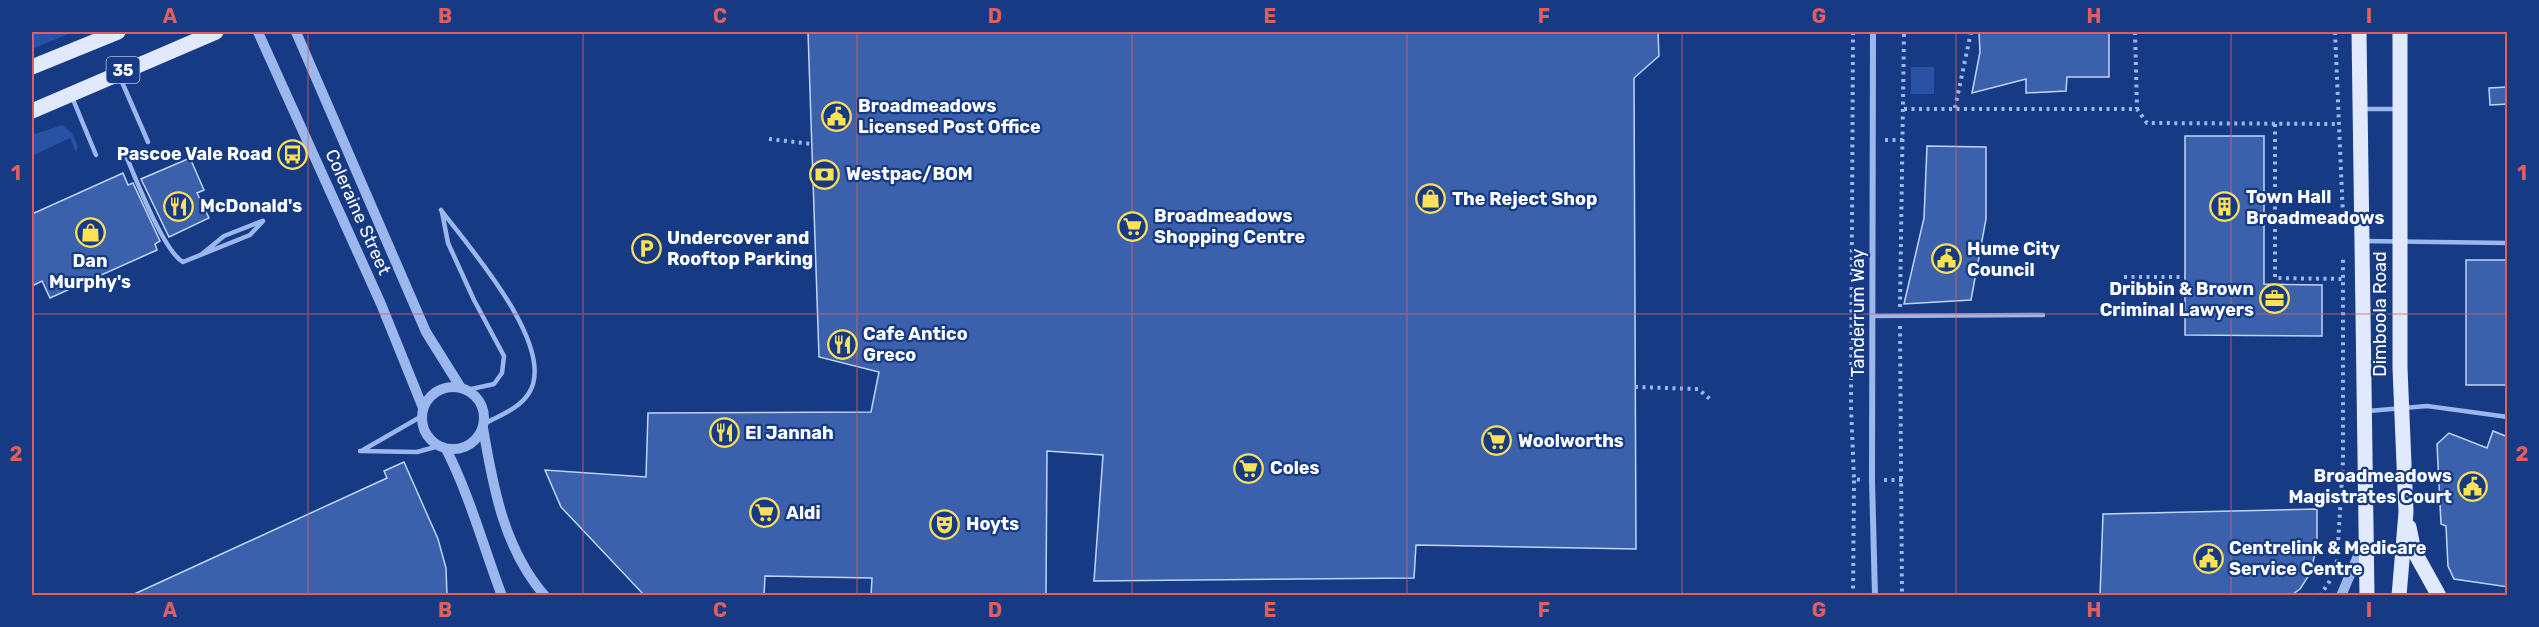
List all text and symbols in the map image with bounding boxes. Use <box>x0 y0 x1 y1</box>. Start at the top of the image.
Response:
text: A <box>163 4 178 28</box>
text: B <box>438 4 452 28</box>
text: C <box>713 4 727 28</box>
text: D <box>988 4 1002 28</box>
text: E <box>1264 4 1276 28</box>
text: F <box>1538 4 1550 28</box>
text: G <box>1812 4 1826 28</box>
text: H <box>2087 4 2101 28</box>
text: I <box>2366 4 2372 28</box>
road number: 35 <box>106 57 140 83</box>
place label: Broadmeadows Licensed Post Office <box>858 95 1041 138</box>
public building icon: Broadmeadows Licensed Post Office <box>821 100 853 132</box>
bus stop icon: Pascoe Vale Road <box>277 138 309 170</box>
place label: Pascoe Vale Road <box>117 143 272 165</box>
street label: Coleraine Street <box>320 146 396 278</box>
bank icon: Westpac/BOM <box>809 158 841 190</box>
text: 1 <box>11 161 21 185</box>
text: 1 <box>2517 161 2527 185</box>
place label: Westpac/BOM <box>846 163 973 185</box>
shop icon: The Reject Shop <box>1415 183 1447 215</box>
place label: Town Hall Broadmeadows <box>2246 186 2384 229</box>
place label: The Reject Shop <box>1452 188 1597 210</box>
restaurant icon: McDonald's <box>163 190 195 222</box>
building icon: Town Hall Broadmeadows <box>2209 191 2241 223</box>
place label: McDonald's <box>200 195 302 217</box>
place label: Broadmeadows Shopping Centre <box>1154 205 1306 248</box>
supermarket icon: Broadmeadows Shopping Centre <box>1117 210 1149 242</box>
shop icon: Dan Murphy's <box>74 216 106 248</box>
place label: Undercover and Rooftop Parking <box>667 227 813 270</box>
parking icon: Undercover and Rooftop Parking <box>630 232 662 264</box>
place label: Hume City Council <box>1967 238 2060 281</box>
public building icon: Hume City Council <box>1930 243 1962 275</box>
street label: Tanderrum Way <box>1847 249 1869 377</box>
place label: Dan Murphy's <box>49 250 131 293</box>
street label: Dimboola Road <box>2369 251 2391 377</box>
place label: Dribbin & Brown Criminal Lawyers <box>2100 278 2254 321</box>
office icon: Dribbin & Brown Criminal Lawyers <box>2259 283 2291 315</box>
place label: Cafe Antico Greco <box>863 323 968 366</box>
restaurant icon: Cafe Antico Greco <box>826 328 858 360</box>
restaurant icon: El Jannah <box>708 417 740 449</box>
place label: El Jannah <box>745 422 834 444</box>
supermarket icon: Woolworths <box>1481 425 1513 457</box>
place label: Woolworths <box>1518 430 1624 452</box>
text: 2 <box>10 442 23 466</box>
text: 2 <box>2516 442 2529 466</box>
supermarket icon: Coles <box>1233 452 1265 484</box>
place label: Coles <box>1270 457 1319 479</box>
place label: Broadmeadows Magistrates Court <box>2288 465 2452 508</box>
public building icon: Broadmeadows Magistrates Court <box>2457 470 2489 502</box>
supermarket icon: Aldi <box>749 497 781 529</box>
place label: Aldi <box>786 502 821 524</box>
theatre icon: Hoyts <box>929 508 961 540</box>
place label: Hoyts <box>966 513 1019 535</box>
place label: Centrelink & Medicare Service Centre <box>2229 537 2427 580</box>
public building icon: Centrelink & Medicare Service Centre <box>2192 542 2224 574</box>
text: A <box>163 598 178 622</box>
text: B <box>438 598 452 622</box>
text: C <box>713 598 727 622</box>
text: D <box>988 598 1002 622</box>
text: E <box>1264 598 1276 622</box>
text: F <box>1538 598 1550 622</box>
text: G <box>1812 598 1826 622</box>
text: H <box>2087 598 2101 622</box>
text: I <box>2366 598 2372 622</box>

